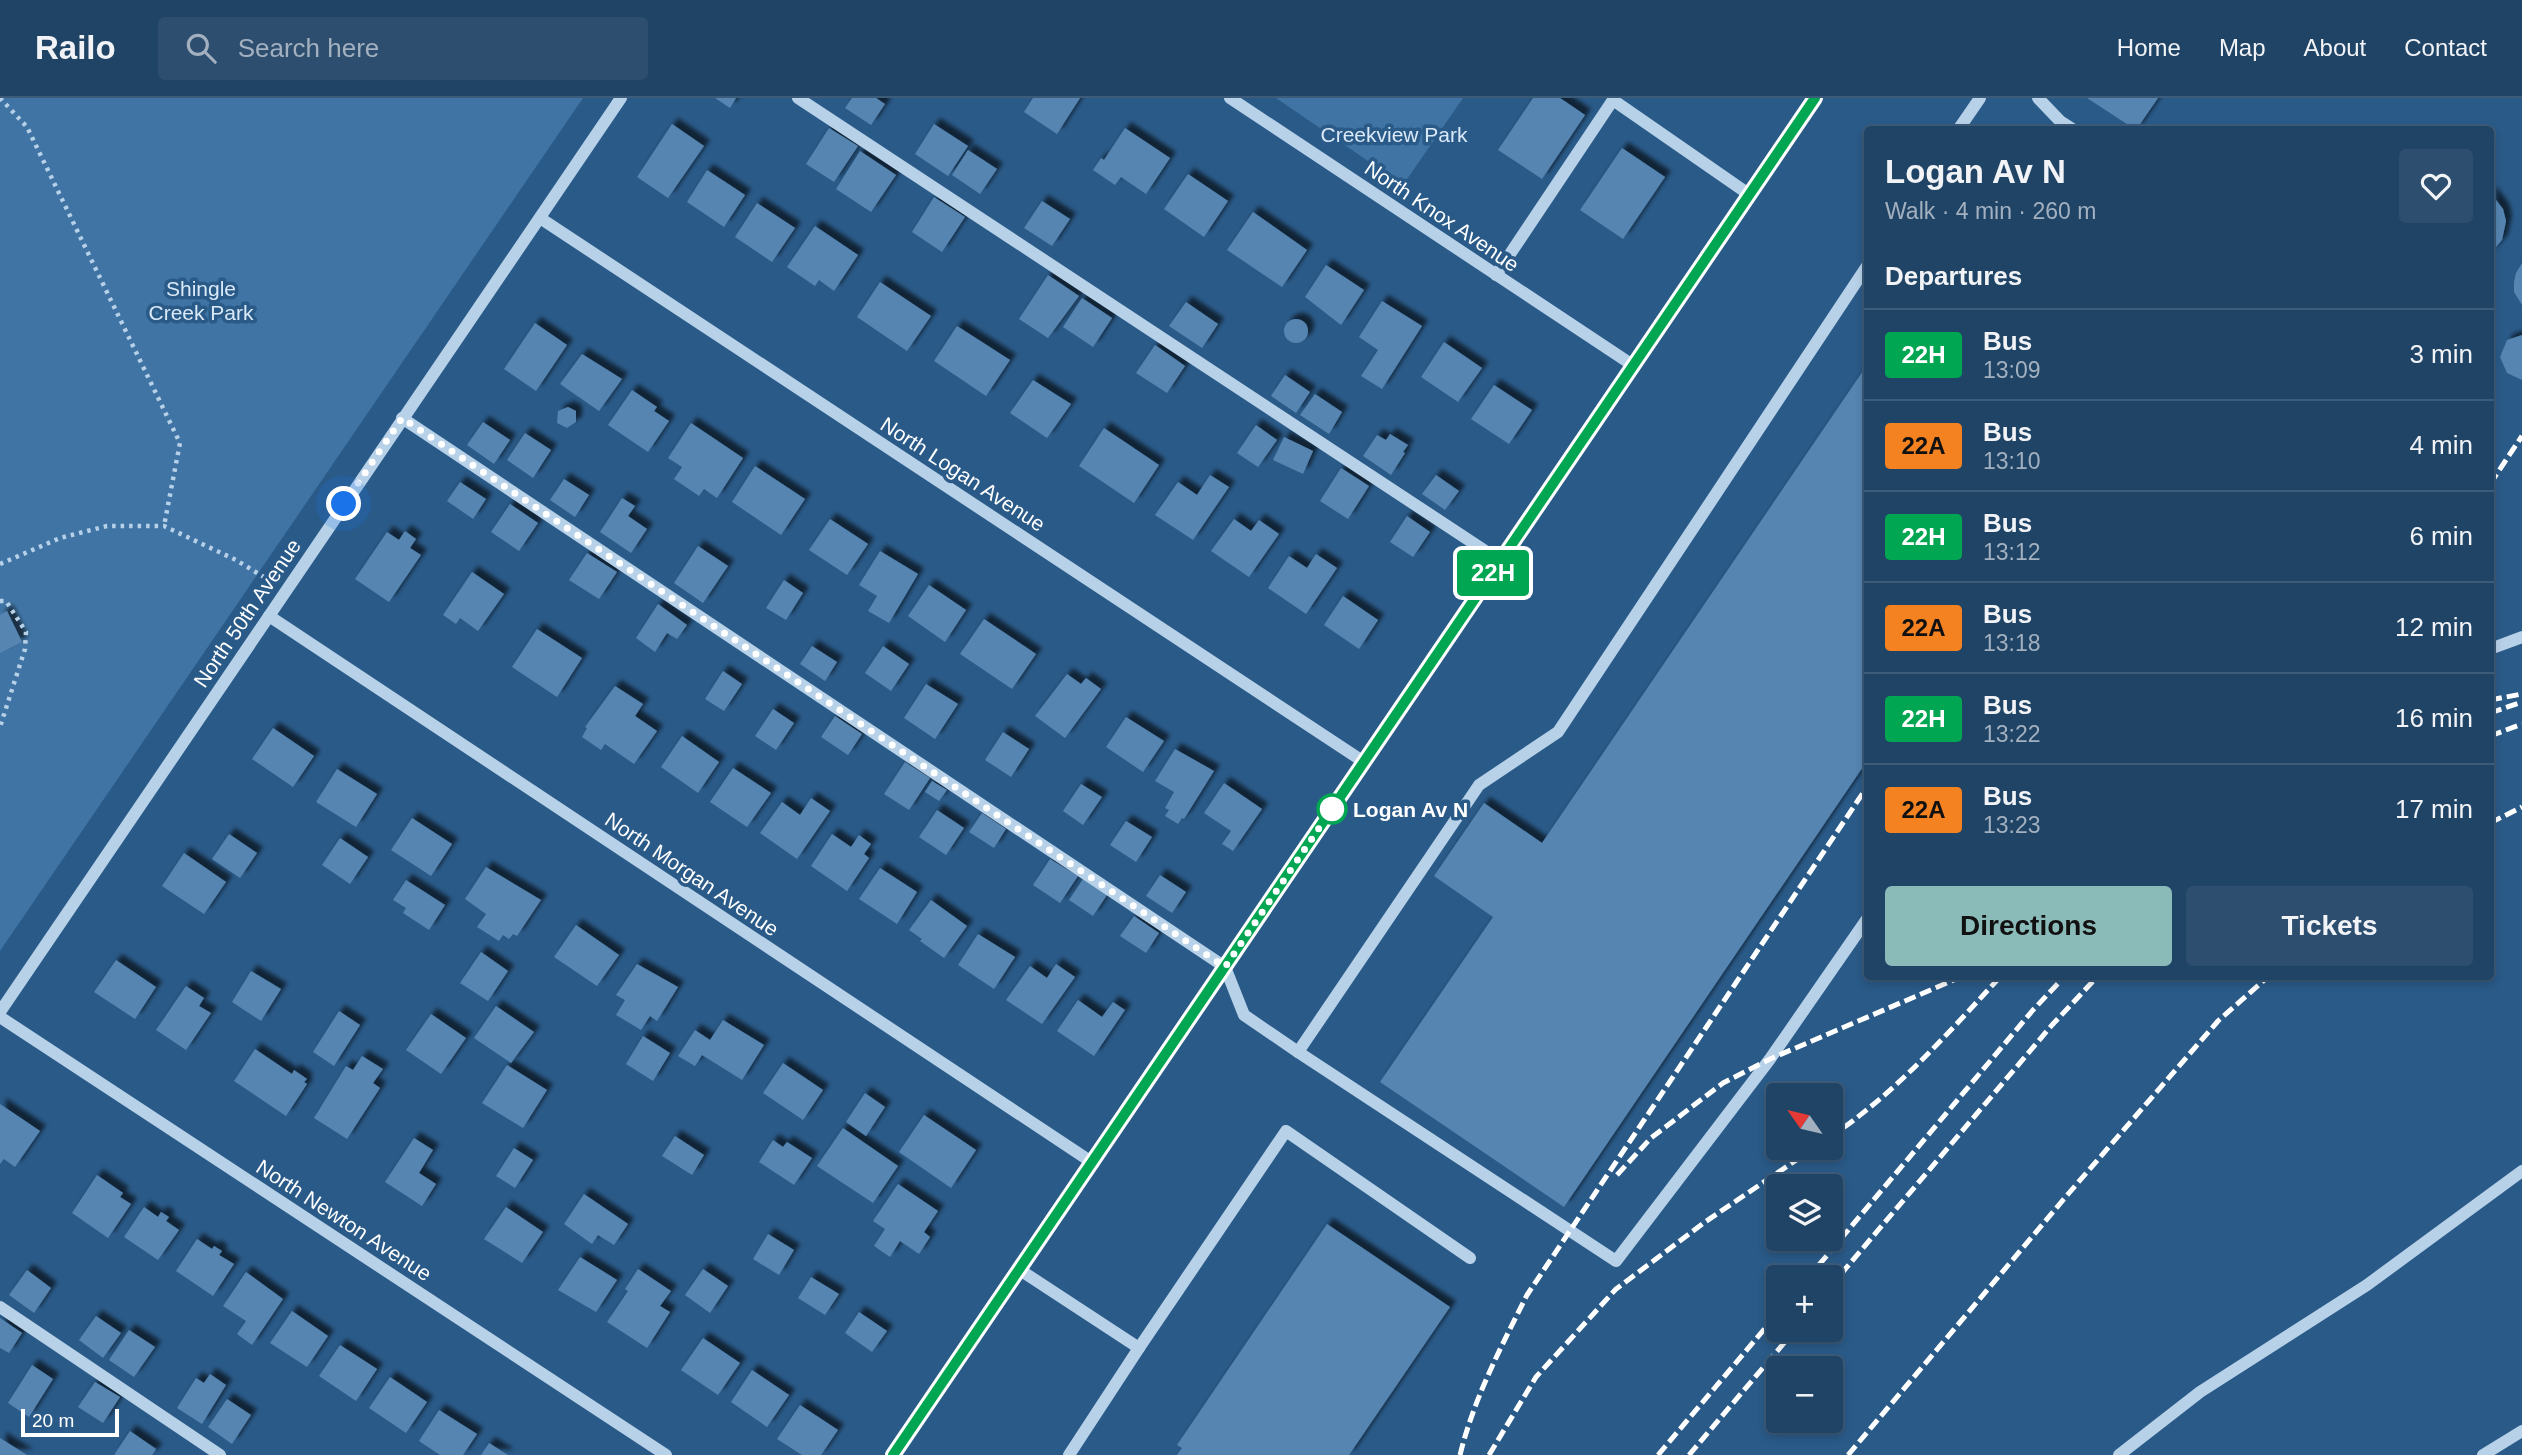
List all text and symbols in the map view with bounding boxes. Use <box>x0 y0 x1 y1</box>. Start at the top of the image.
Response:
search box <box>158 17 648 80</box>
text: Railo <box>35 29 116 66</box>
icon: search <box>182 29 220 67</box>
text: Search here <box>238 33 379 63</box>
text: Home <box>2117 34 2181 61</box>
text: Map <box>2219 34 2266 61</box>
text: About <box>2304 34 2366 61</box>
text: Contact <box>2404 34 2487 61</box>
park label: Creekview Park <box>1320 123 1468 146</box>
button: heart <box>2399 149 2473 223</box>
text: Logan Av N <box>1885 153 2066 190</box>
street label: North Knox Avenue <box>1361 156 1523 276</box>
text: Walk · 4 min · 260 m <box>1885 198 2096 224</box>
text: Departures <box>1885 261 2022 291</box>
park label: Shingle Creek Park <box>148 277 254 324</box>
text: Bus <box>1983 326 2032 356</box>
text: 3 min <box>2409 339 2473 369</box>
text: 22H <box>1901 341 1946 368</box>
text: 13:09 <box>1983 357 2041 383</box>
street label: North Logan Avenue <box>877 412 1049 536</box>
text: Bus <box>1983 417 2032 447</box>
text: 4 min <box>2409 430 2473 460</box>
text: 22A <box>1901 432 1946 459</box>
text: 13:10 <box>1983 448 2041 474</box>
your location <box>326 486 361 521</box>
text: Bus <box>1983 508 2032 538</box>
text: 6 min <box>2409 521 2473 551</box>
text: 22H <box>1901 523 1946 550</box>
street label: North 50th Avenue <box>189 535 305 691</box>
text: 13:12 <box>1983 539 2041 565</box>
line badge: 22H <box>1453 550 1533 596</box>
text: 22H <box>1471 559 1515 586</box>
text: Bus <box>1983 599 2032 629</box>
text: 12 min <box>2395 612 2473 642</box>
text: 22A <box>1901 614 1946 641</box>
text: 13:18 <box>1983 630 2041 656</box>
text: Bus <box>1983 690 2032 720</box>
text: 16 min <box>2395 703 2473 733</box>
text: 22H <box>1901 705 1946 732</box>
text: 13:22 <box>1983 721 2041 747</box>
text: Bus <box>1983 781 2032 811</box>
marker: Logan Av N <box>1317 794 1347 824</box>
text: 17 min <box>2395 794 2473 824</box>
text: 22A <box>1901 796 1946 823</box>
place label: Logan Av N <box>1353 798 1468 821</box>
street label: North Morgan Avenue <box>601 807 783 941</box>
text: 13:23 <box>1983 812 2041 838</box>
button: Directions <box>1885 886 2172 966</box>
button: Tickets <box>2186 886 2473 966</box>
north arrow <box>1766 1083 1843 1160</box>
map controls <box>1766 1083 1843 1433</box>
street label: North Newton Avenue <box>252 1155 436 1285</box>
button: layers <box>1766 1174 1843 1251</box>
button: + <box>1766 1265 1843 1342</box>
button: − <box>1766 1356 1843 1433</box>
scale bar <box>21 1406 119 1438</box>
text: 20 m <box>32 1410 74 1431</box>

